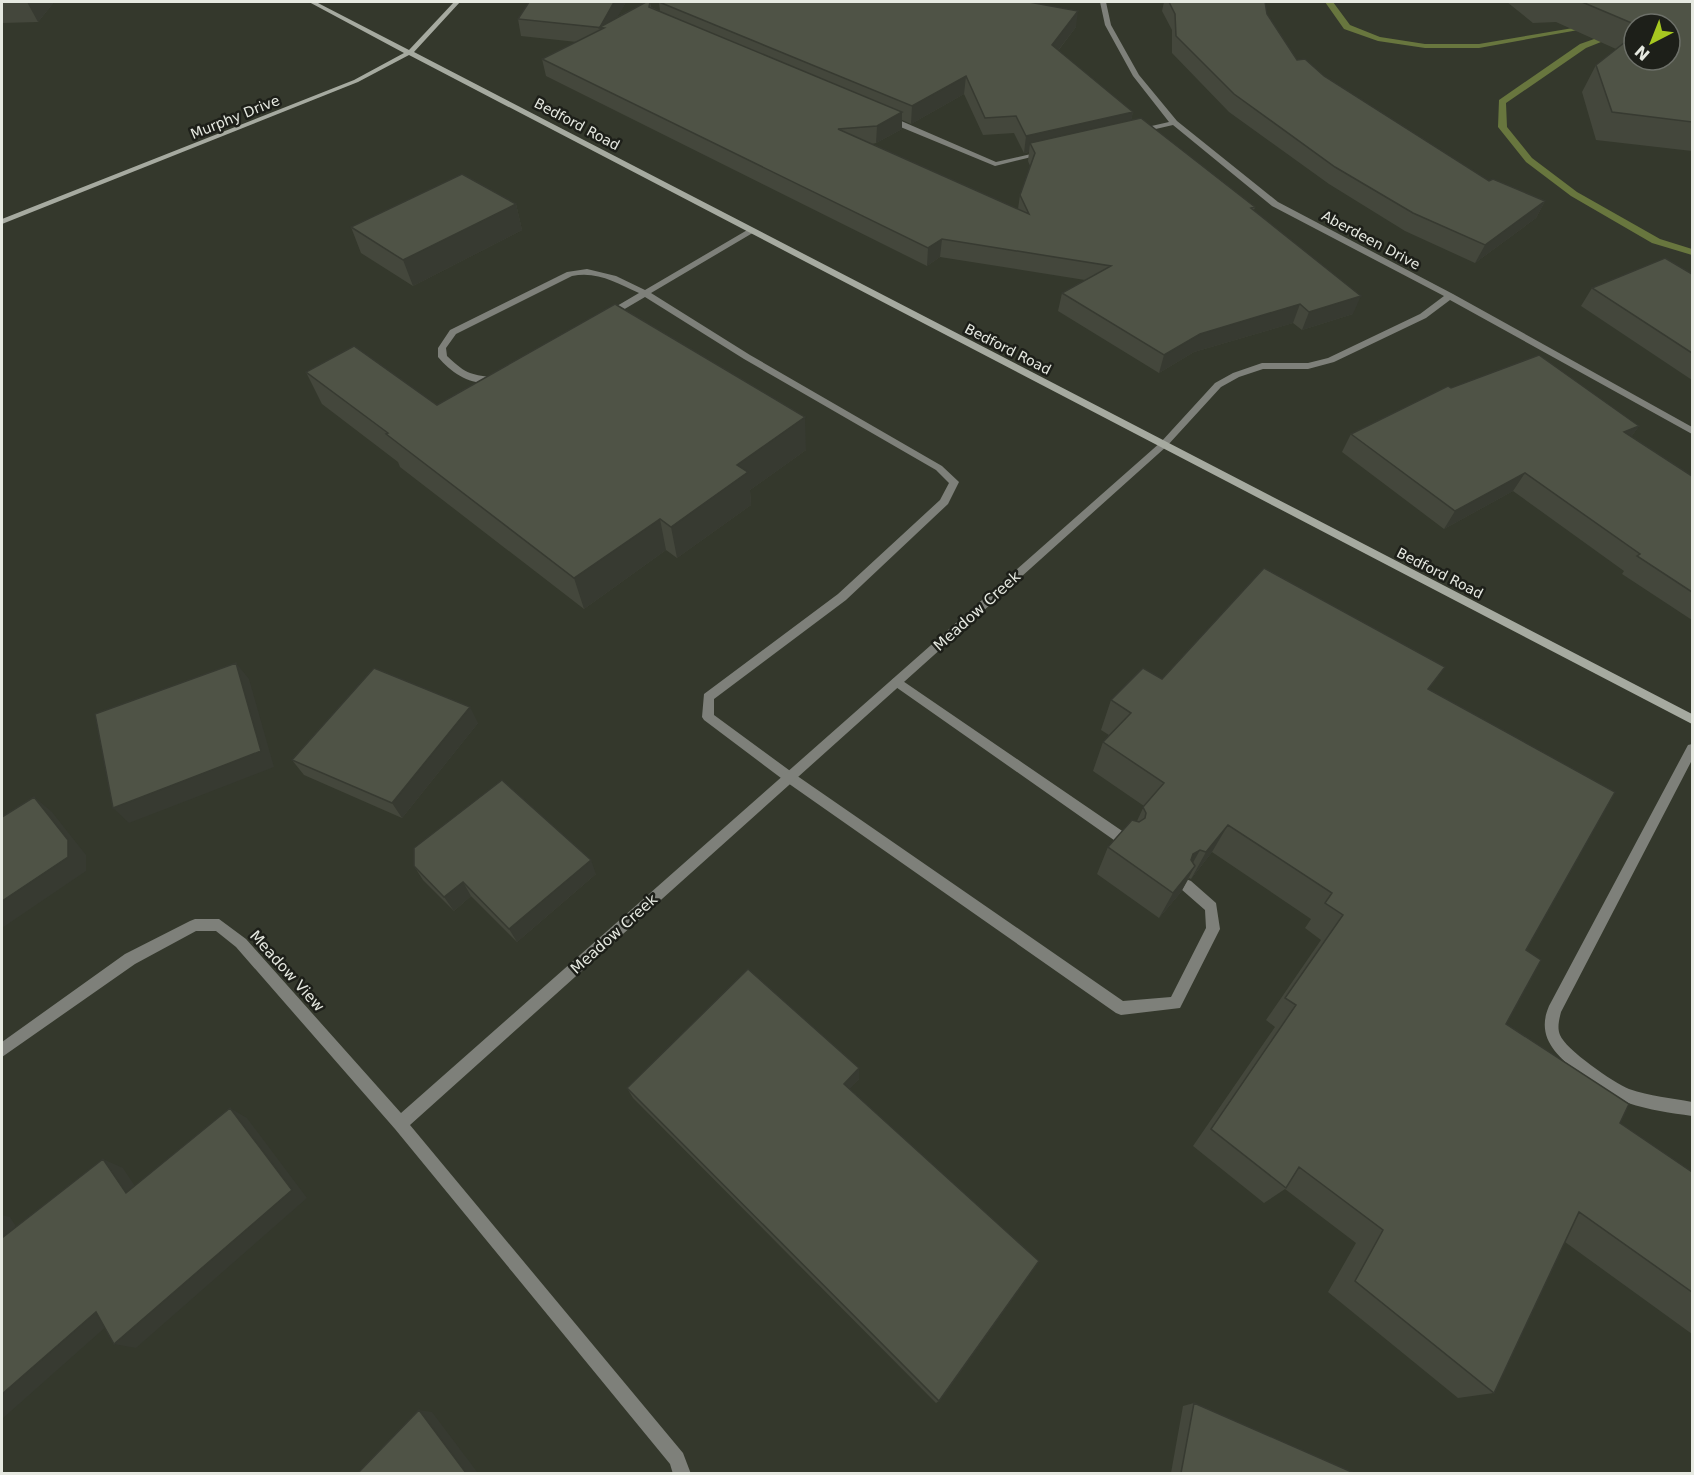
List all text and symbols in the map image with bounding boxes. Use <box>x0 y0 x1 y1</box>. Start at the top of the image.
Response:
north arrow <box>1622 12 1682 72</box>
text: N <box>1631 41 1654 64</box>
street label: Murphy Drive <box>188 92 282 142</box>
street label: Bedford Road <box>531 95 623 153</box>
street label: Aberdeen Drive <box>1319 207 1423 273</box>
street label: Bedford Road <box>962 320 1054 378</box>
street label: Bedford Road <box>1394 544 1486 602</box>
street label: Meadow Creek <box>930 567 1024 655</box>
street label: Meadow Creek <box>567 890 661 978</box>
street label: Meadow View <box>246 927 328 1015</box>

